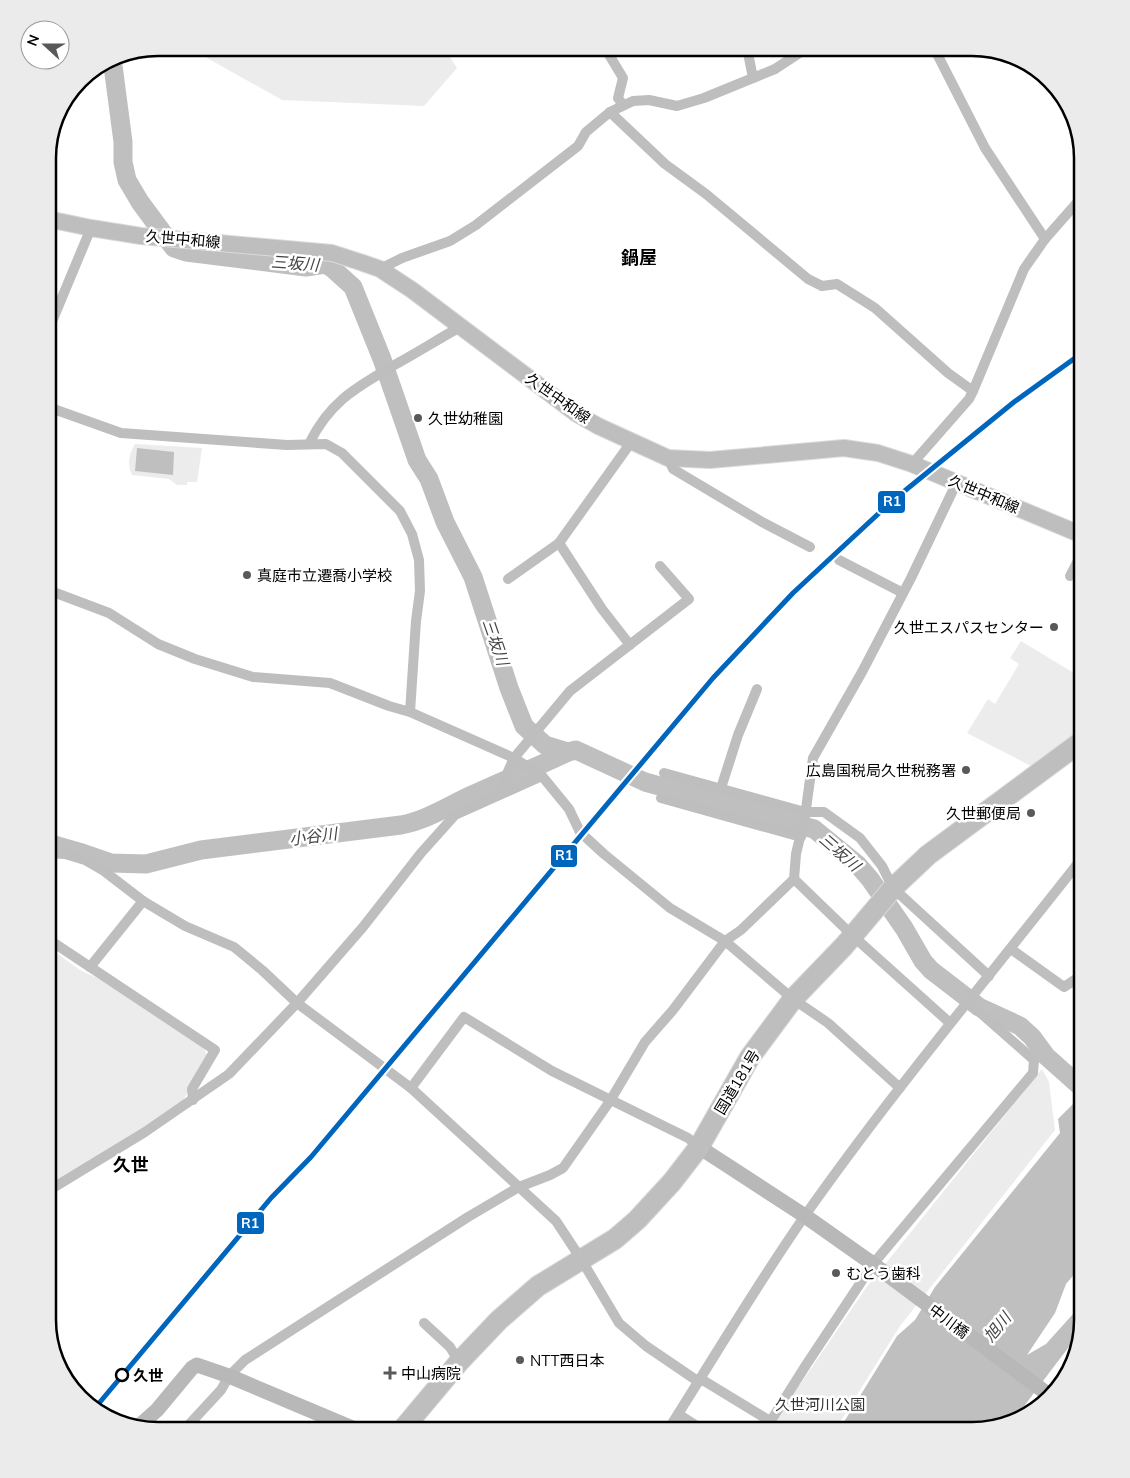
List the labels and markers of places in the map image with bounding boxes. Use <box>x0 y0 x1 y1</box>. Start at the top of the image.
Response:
place label: 久世幼稚園 <box>428 409 503 428</box>
marker: 久世幼稚園 <box>412 412 424 424</box>
place label: 真庭市立遷喬小学校 <box>257 566 392 585</box>
marker: 真庭市立遷喬小学校 <box>241 569 253 581</box>
place label: 久世エスパスセンター <box>894 618 1044 637</box>
marker: 久世エスパスセンター <box>1048 621 1060 633</box>
place label: 広島国税局久世税務署 <box>806 761 956 780</box>
marker: 広島国税局久世税務署 <box>960 764 972 776</box>
place label: 久世郵便局 <box>946 804 1021 823</box>
marker: 久世郵便局 <box>1025 807 1037 819</box>
place label: むとう歯科 <box>846 1264 921 1283</box>
marker: むとう歯科 <box>830 1267 842 1279</box>
place label: NTT西日本 <box>530 1351 605 1370</box>
marker: NTT西日本 <box>514 1354 526 1366</box>
place label: 中山病院 <box>401 1364 461 1383</box>
place label: 久世 <box>133 1366 163 1385</box>
marker: 中山病院 <box>383 1366 397 1380</box>
marker: 久世 <box>115 1368 129 1382</box>

